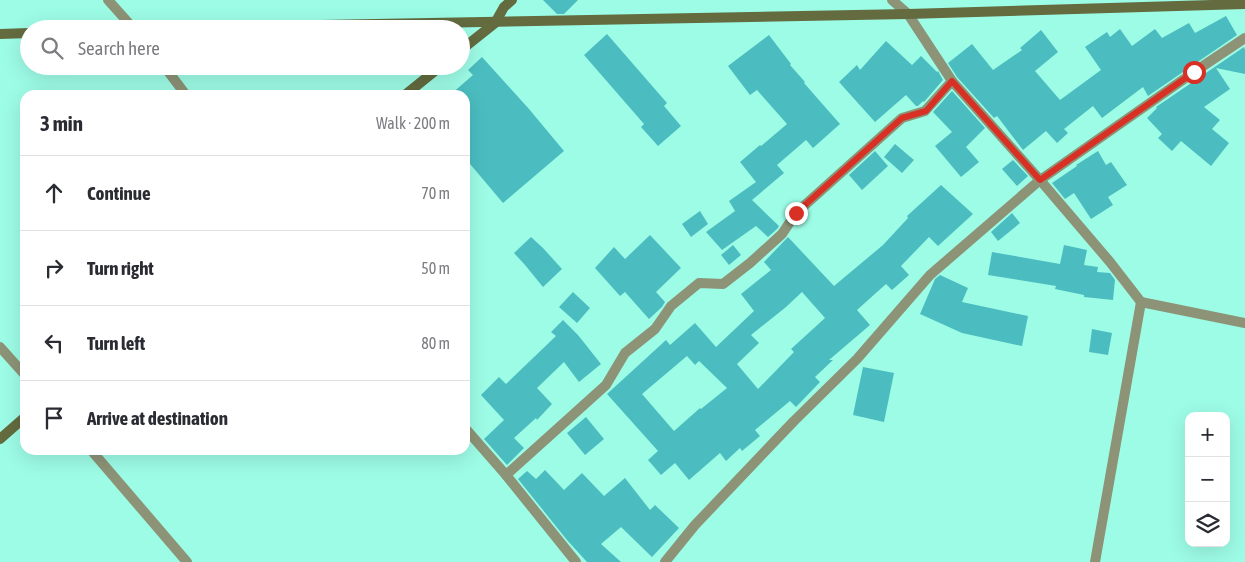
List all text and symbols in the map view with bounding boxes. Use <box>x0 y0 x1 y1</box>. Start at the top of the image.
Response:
search box <box>20 20 470 75</box>
icon: search <box>38 34 66 62</box>
text: Search here <box>78 37 160 59</box>
route start <box>1183 61 1206 84</box>
text: 3 min <box>40 111 83 135</box>
text: Walk · 200 m <box>376 114 450 132</box>
icon: ahead <box>40 179 68 207</box>
text: Continue <box>87 182 151 204</box>
text: 70 m <box>421 184 450 202</box>
route end <box>785 202 808 225</box>
icon: right <box>40 254 68 282</box>
text: Turn right <box>87 257 154 279</box>
text: 50 m <box>421 259 450 277</box>
icon: left <box>40 329 68 357</box>
text: Turn left <box>87 332 145 354</box>
text: 80 m <box>421 334 450 352</box>
icon: arrive <box>40 404 68 432</box>
text: Arrive at destination <box>87 407 228 429</box>
map controls <box>1185 412 1230 547</box>
button: + <box>1185 412 1230 457</box>
button: − <box>1185 457 1230 502</box>
button: layers <box>1185 502 1230 547</box>

